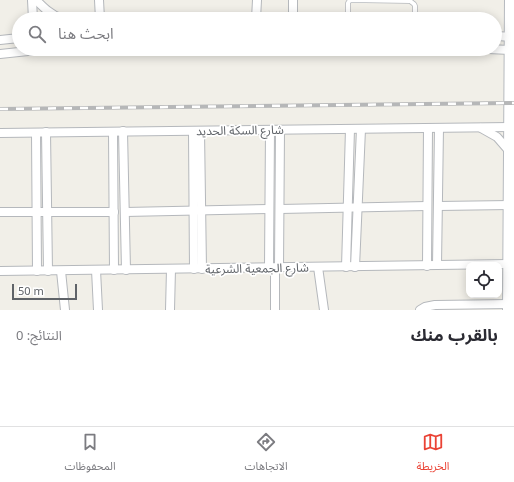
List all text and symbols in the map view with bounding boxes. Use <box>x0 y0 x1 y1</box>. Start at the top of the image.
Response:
search box <box>12 12 502 56</box>
icon: search <box>26 23 48 45</box>
text: ابحث هنا <box>58 23 114 43</box>
street label: شارع السكة الحديد <box>196 121 284 140</box>
street label: شارع الجمعية الشرعية <box>205 259 309 278</box>
map controls <box>466 262 502 298</box>
button: locate <box>466 262 502 298</box>
scale bar <box>12 282 77 301</box>
text: 50 m <box>18 283 44 298</box>
text: بالقرب منك <box>411 323 498 346</box>
text: النتائج: 0 <box>16 326 62 344</box>
tab: المحفوظات <box>65 431 116 478</box>
tab: الاتجاهات <box>245 431 288 478</box>
tab: الخريطة <box>417 431 450 478</box>

